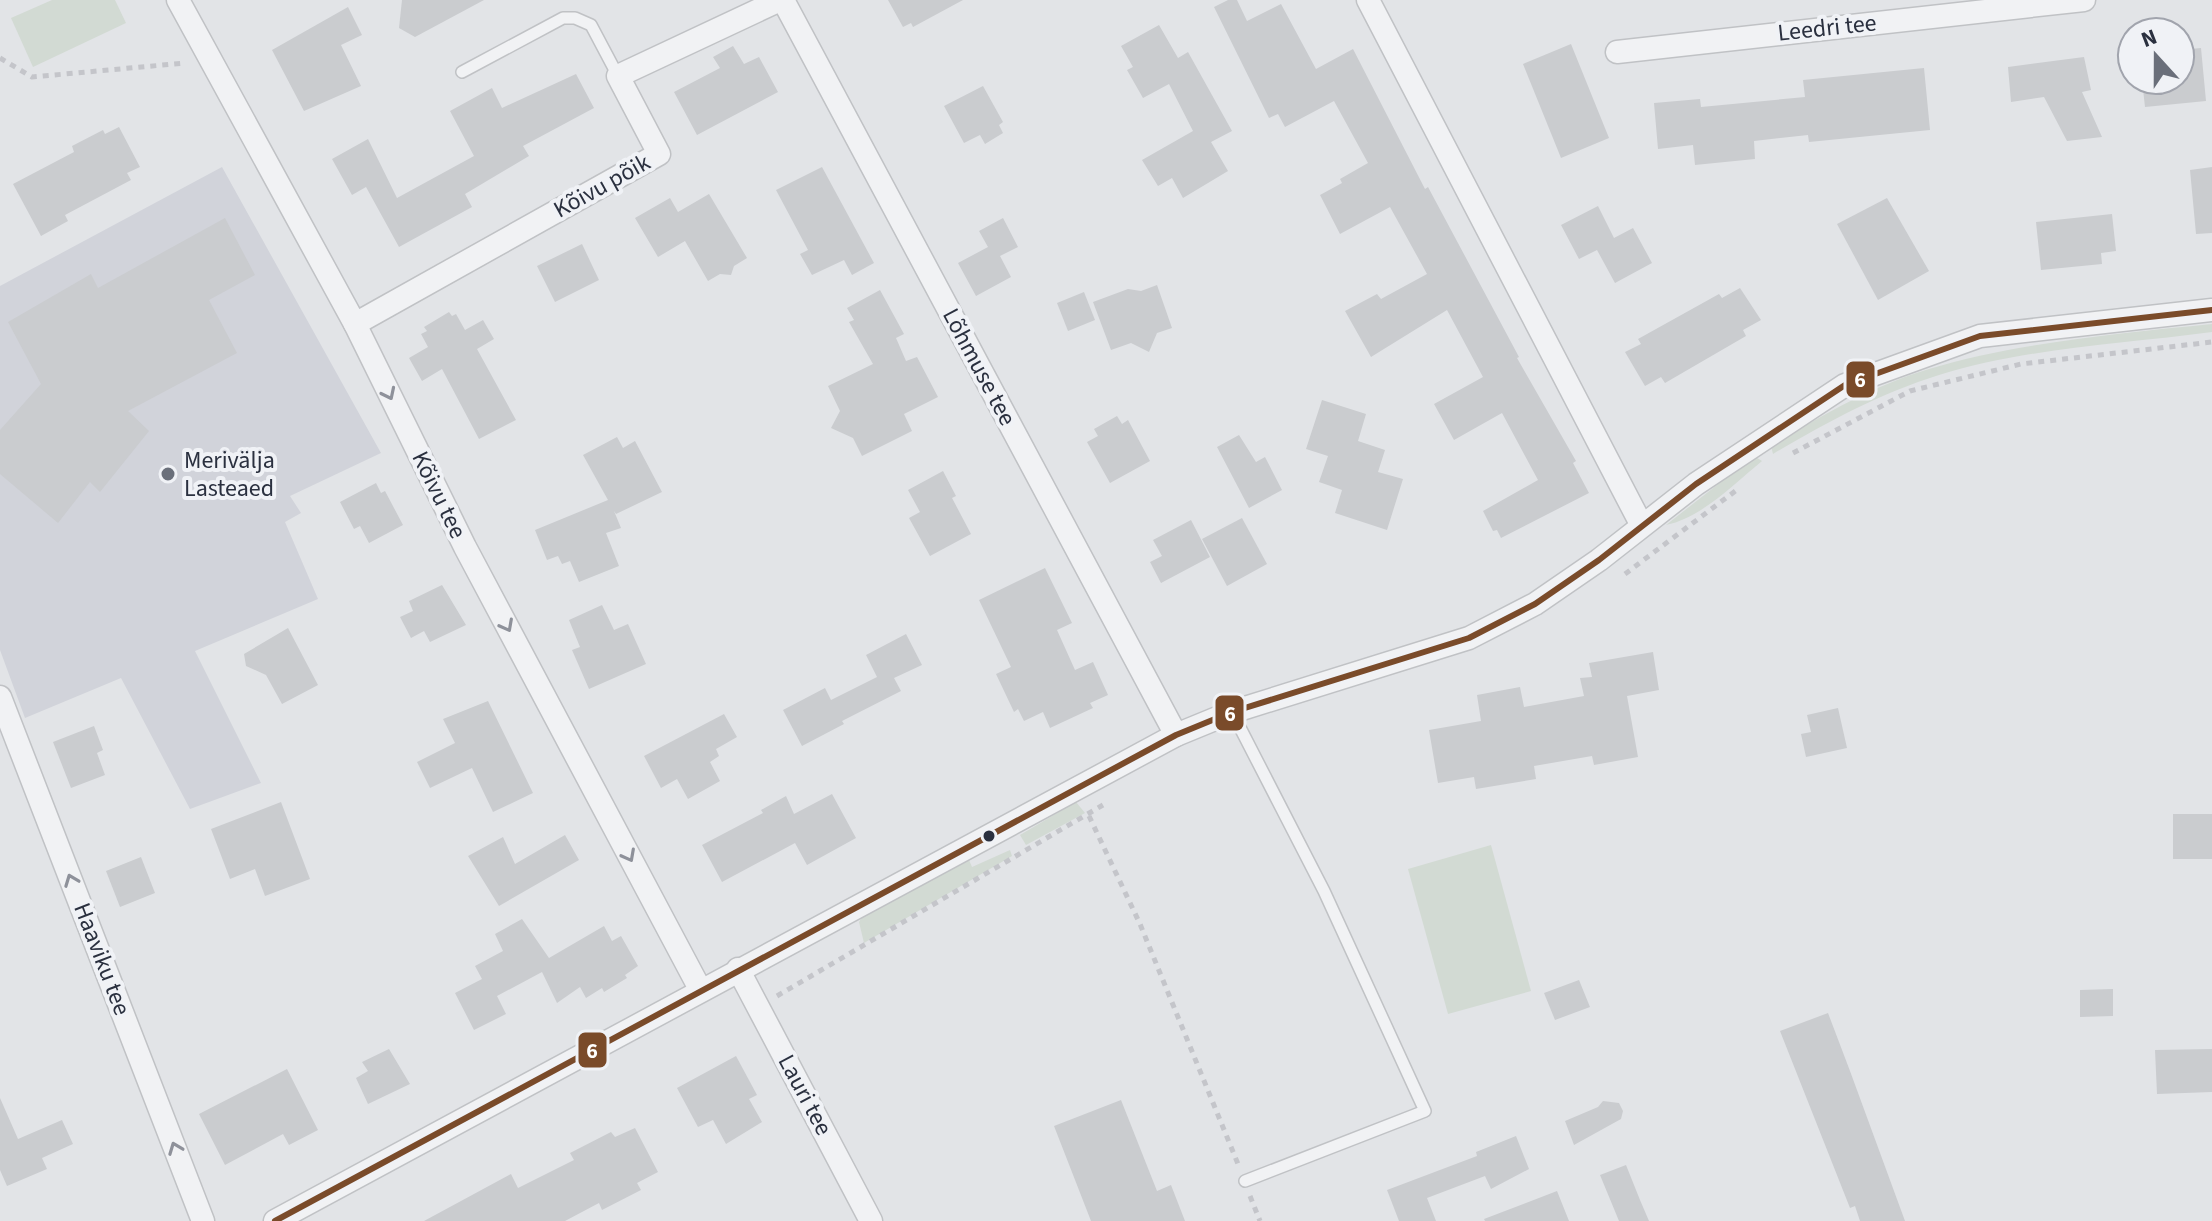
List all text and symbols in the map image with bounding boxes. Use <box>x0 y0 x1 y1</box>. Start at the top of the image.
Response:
street label: Leedri tee <box>1776 5 1878 51</box>
north arrow <box>2116 16 2196 96</box>
text: N <box>2137 21 2162 56</box>
street label: Kõivu põik <box>547 145 657 227</box>
street label: Lõhmuse tee <box>933 302 1025 432</box>
line badge: 6 <box>1845 360 1876 399</box>
text: 6 <box>1854 364 1866 396</box>
one-way arrow <box>380 386 395 401</box>
place label: Merivälja Lasteaed <box>184 443 275 506</box>
street label: Kõivu tee <box>403 445 475 545</box>
marker: Merivälja Lasteaed <box>159 465 177 483</box>
one-way arrow <box>497 618 513 632</box>
line badge: 6 <box>1214 694 1245 732</box>
text: 6 <box>1224 698 1236 730</box>
unlabelled marker <box>981 828 997 844</box>
one-way arrow <box>619 847 635 861</box>
one-way arrow <box>64 874 81 888</box>
street label: Haaviku tee <box>65 898 139 1020</box>
line badge: 6 <box>577 1031 608 1069</box>
text: 6 <box>586 1035 598 1067</box>
street label: Lauri tee <box>769 1048 841 1142</box>
one-way arrow <box>168 1142 185 1156</box>

